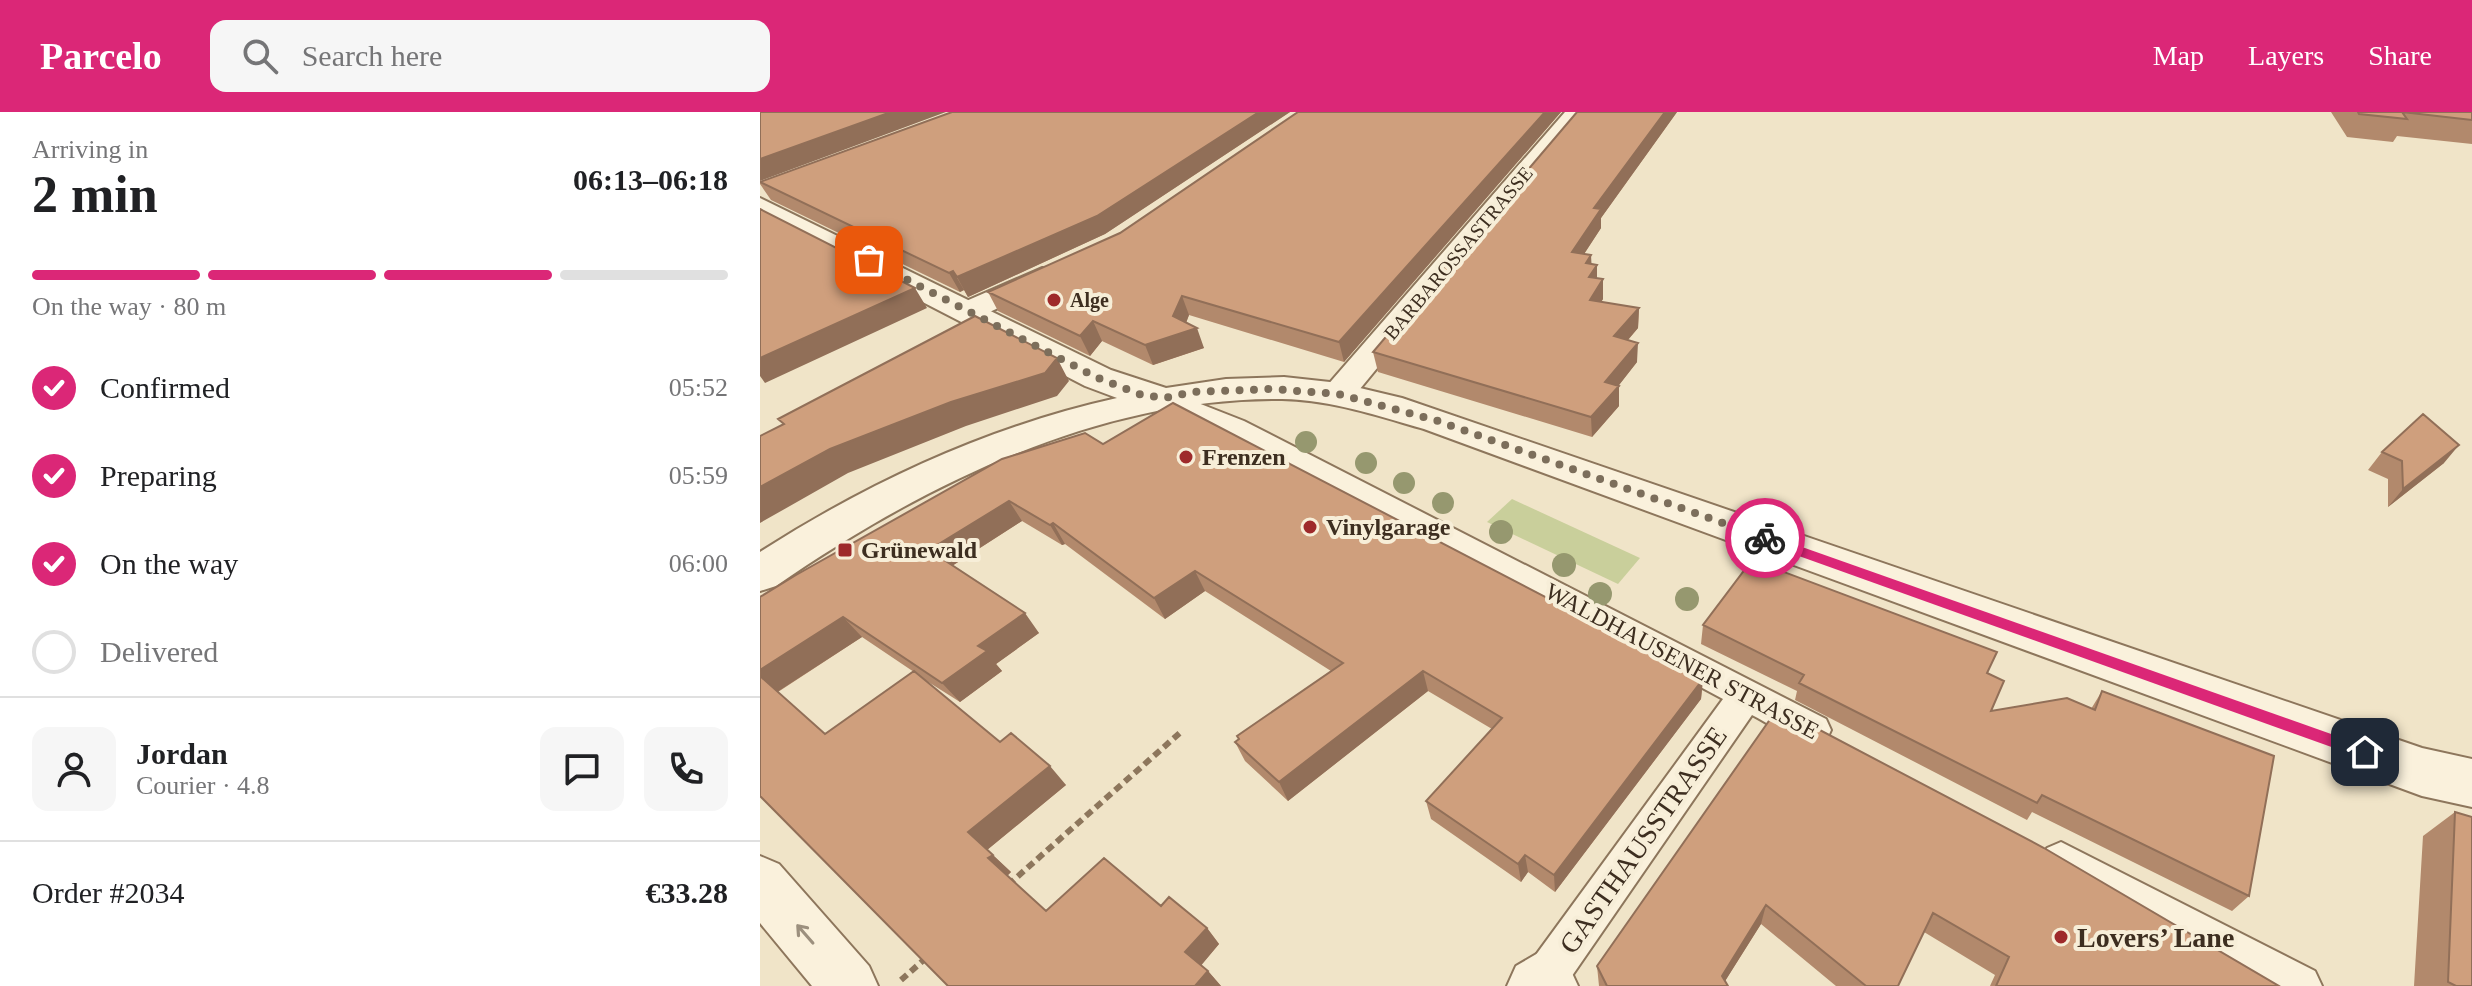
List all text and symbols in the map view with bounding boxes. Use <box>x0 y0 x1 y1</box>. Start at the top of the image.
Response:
search box <box>210 20 770 92</box>
icon: search <box>238 34 282 78</box>
text: Parcelo <box>40 35 162 77</box>
text: Search here <box>302 39 442 72</box>
text: Map <box>2153 40 2204 71</box>
text: Layers <box>2248 40 2324 71</box>
text: Share <box>2368 40 2432 71</box>
text: Arriving in <box>32 135 148 164</box>
street label: BARBAROSSASTRASSE <box>1379 162 1537 344</box>
text: 06:13–06:18 <box>573 163 728 196</box>
text: 2 min <box>32 166 158 223</box>
pin <box>835 226 903 294</box>
icon: bag <box>847 238 891 282</box>
place label: Alge <box>1070 289 1109 312</box>
marker: Alge <box>1045 291 1063 309</box>
text: On the way · 80 m <box>32 292 226 321</box>
icon: check <box>32 366 76 410</box>
text: Confirmed <box>100 371 230 404</box>
text: 05:52 <box>669 373 728 402</box>
place label: Frenzen <box>1202 444 1286 470</box>
marker: Frenzen <box>1177 448 1195 466</box>
icon: check <box>32 454 76 498</box>
text: Preparing <box>100 459 217 492</box>
text: 05:59 <box>669 461 728 490</box>
courier <box>1725 498 1805 578</box>
place label: Vinylgarage <box>1326 514 1451 540</box>
icon: bike <box>1743 516 1787 560</box>
marker: Vinylgarage <box>1301 518 1319 536</box>
place label: Grünewald <box>861 537 978 563</box>
marker: Grünewald <box>836 541 854 559</box>
icon: check <box>32 542 76 586</box>
text: On the way <box>100 547 238 580</box>
text: 06:00 <box>669 549 728 578</box>
street label: WALDHAUSENER STRASSE <box>1541 578 1823 744</box>
text: Delivered <box>100 635 218 668</box>
pin <box>2331 718 2399 786</box>
street label: GASTHAUSSTRASSE <box>1553 721 1733 959</box>
button: person <box>32 727 116 811</box>
button: chat <box>540 727 624 811</box>
button: phone <box>644 727 728 811</box>
icon: home <box>2343 730 2387 774</box>
text: Jordan <box>136 737 228 770</box>
text: Courier · 4.8 <box>136 771 270 800</box>
text: Order #2034 <box>32 876 184 909</box>
text: €33.28 <box>646 876 728 909</box>
place label: Lovers’ Lane <box>2077 922 2234 953</box>
one-way arrow <box>796 924 814 945</box>
marker: Lovers’ Lane <box>2052 928 2070 946</box>

